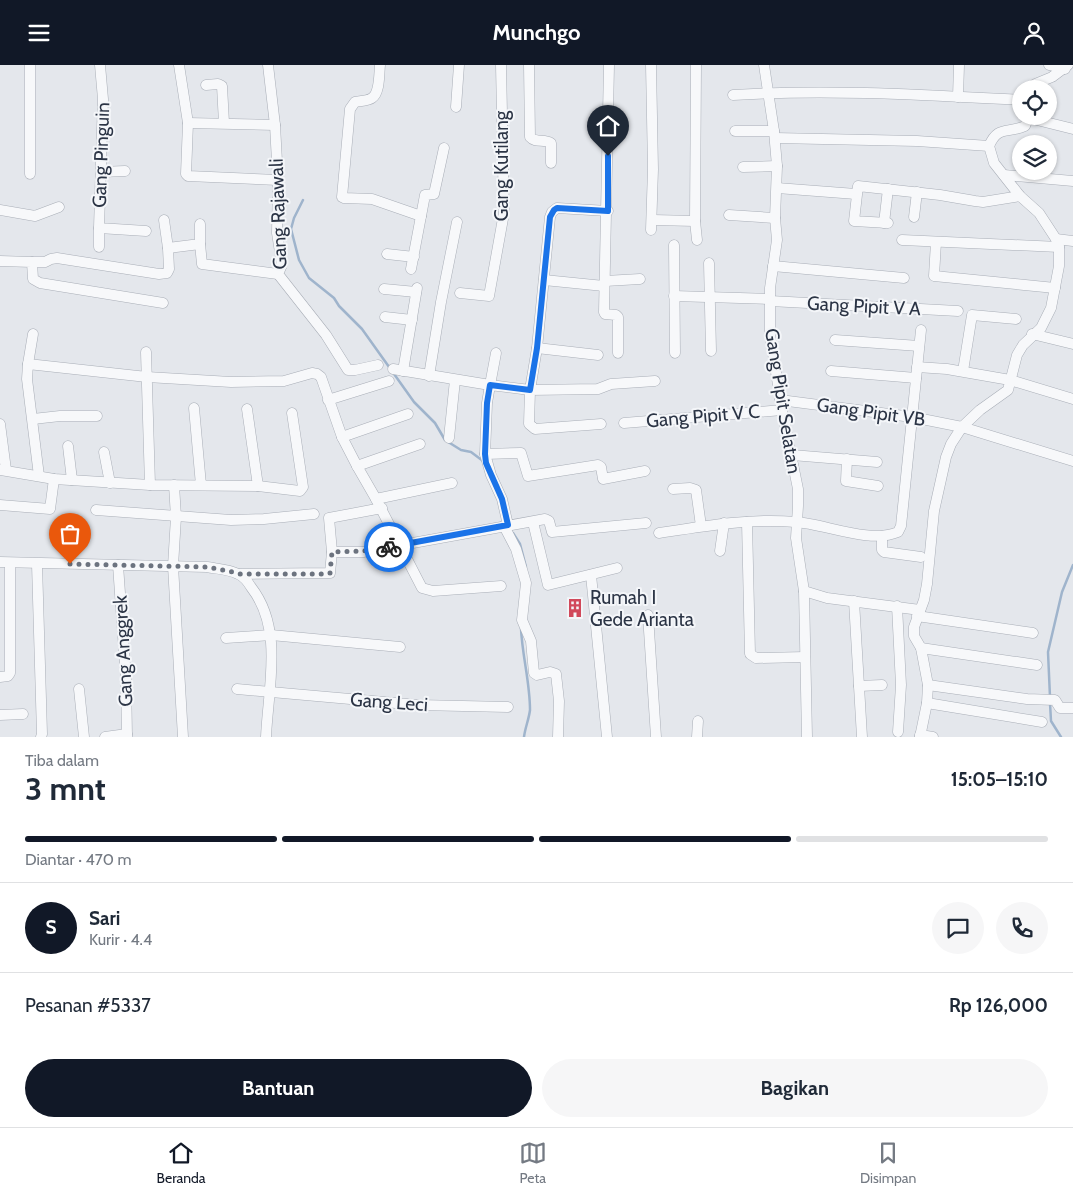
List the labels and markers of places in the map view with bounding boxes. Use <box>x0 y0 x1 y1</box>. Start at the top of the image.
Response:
pin <box>587 105 629 156</box>
pin <box>49 513 91 564</box>
place label: Rumah I Gede Arianta <box>590 586 694 631</box>
building icon: Rumah I Gede Arianta <box>564 597 586 619</box>

